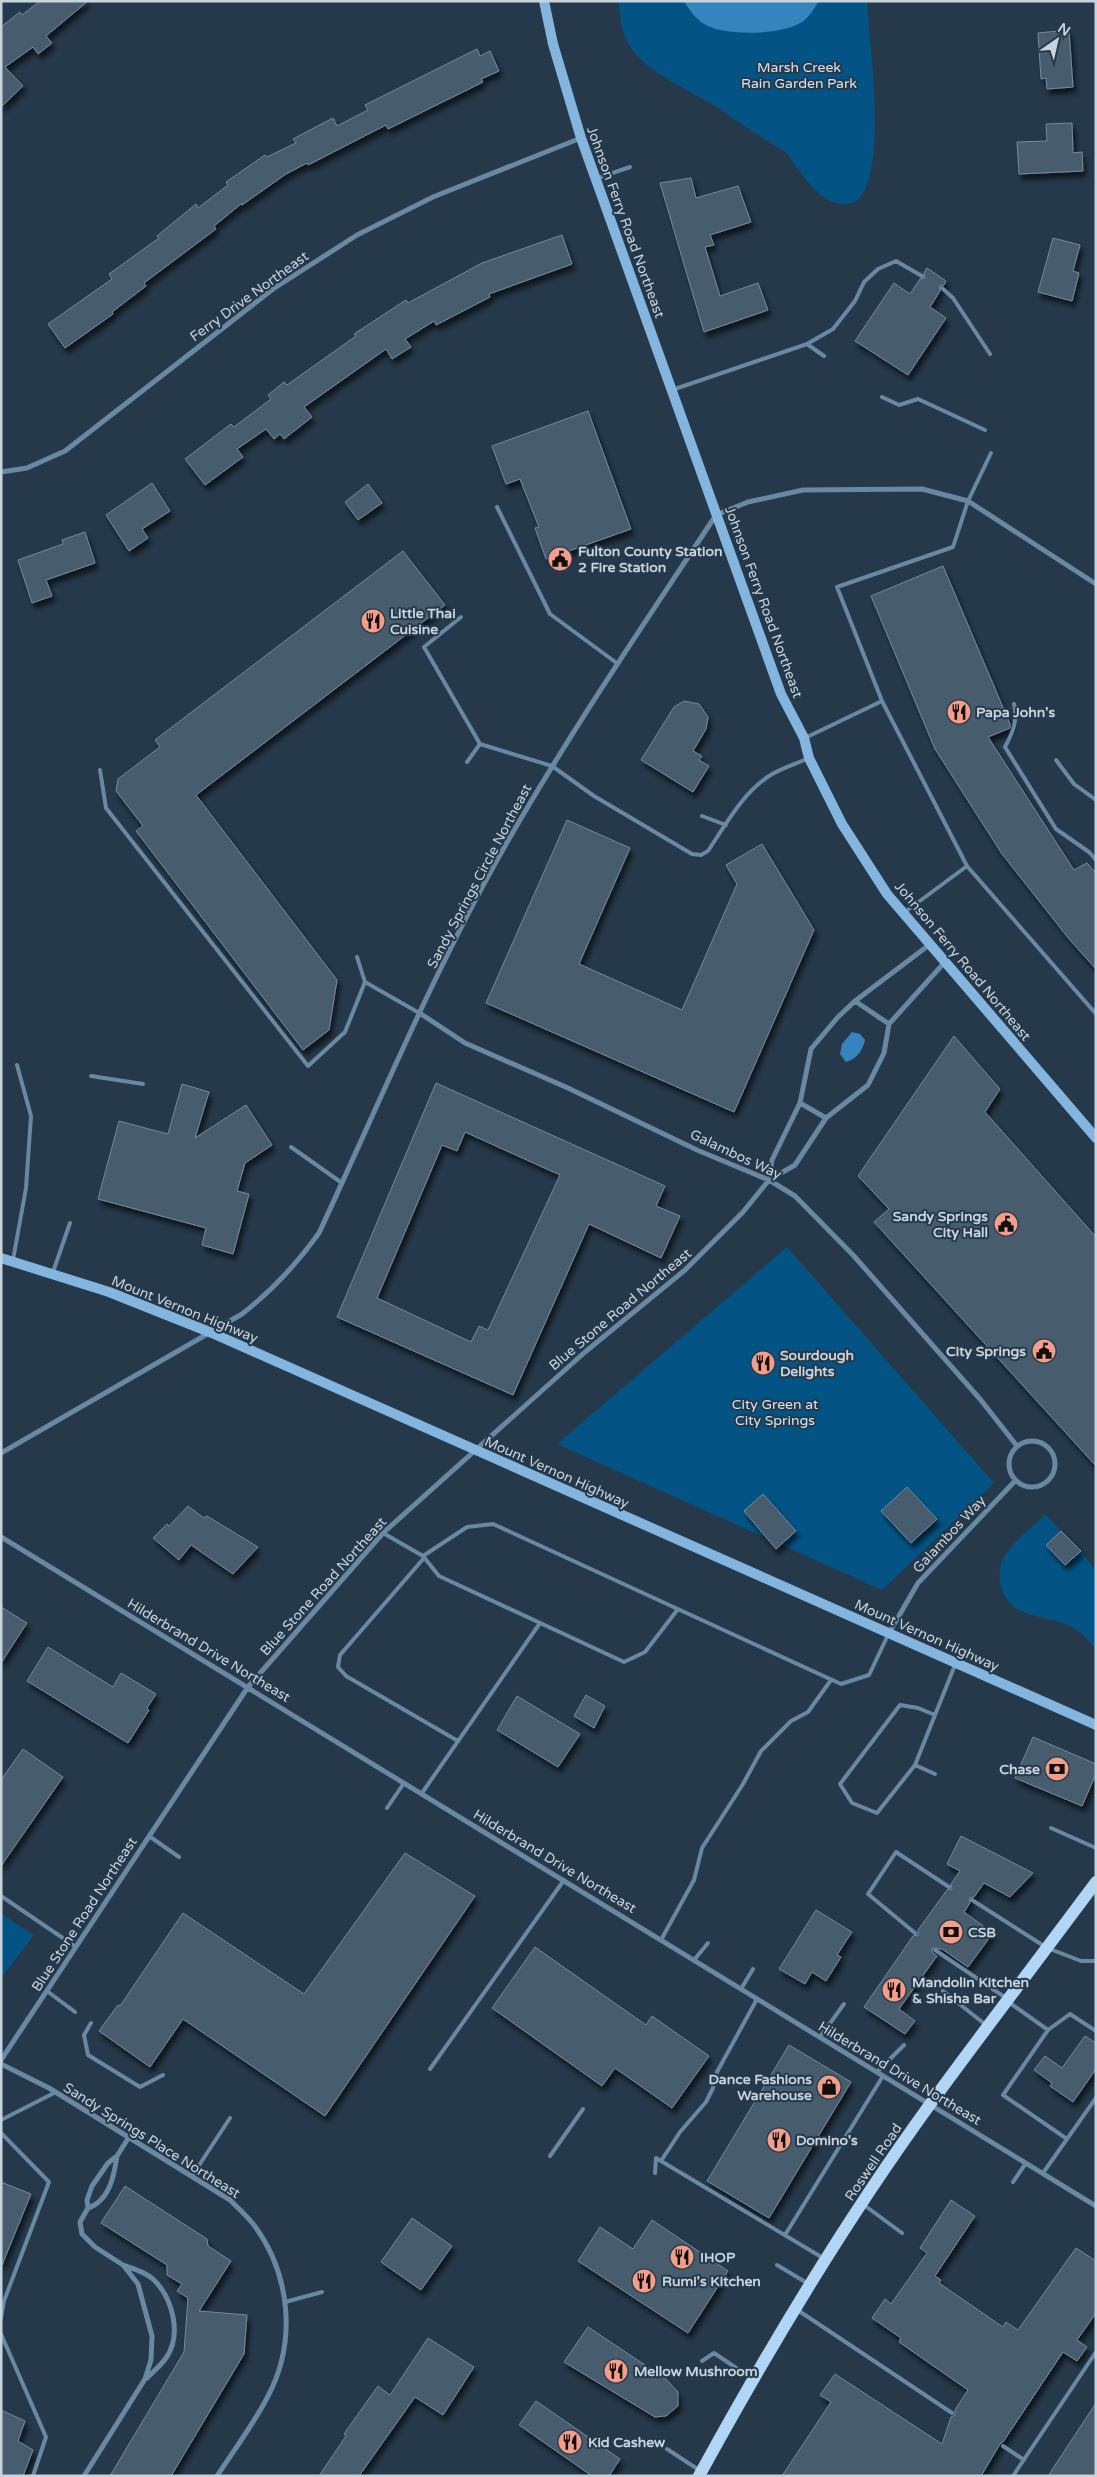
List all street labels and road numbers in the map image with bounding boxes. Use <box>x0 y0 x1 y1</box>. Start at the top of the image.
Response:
street label: Johnson Ferry Road Northeast <box>583 124 668 321</box>
street label: Ferry Drive Northeast <box>187 247 312 345</box>
street label: Johnson Ferry Road Northeast <box>721 504 806 701</box>
street label: Sandy Springs Circle Northeast <box>423 781 536 971</box>
street label: Johnson Ferry Road Northeast <box>891 878 1035 1045</box>
street label: Galambos Way <box>687 1126 785 1183</box>
street label: Blue Stone Road Northeast <box>546 1244 696 1374</box>
street label: Mount Vernon Highway <box>109 1272 261 1347</box>
street label: Mount Vernon Highway <box>482 1433 632 1512</box>
street label: Galambos Way <box>909 1492 990 1576</box>
street label: Blue Stone Road Northeast <box>257 1513 391 1659</box>
street label: Hilderbrand Drive Northeast <box>124 1595 294 1706</box>
street label: Mount Vernon Highway <box>852 1596 1002 1675</box>
street label: Hilderbrand Drive Northeast <box>470 1806 640 1917</box>
street label: Blue Stone Road Northeast <box>28 1833 141 1995</box>
street label: Hilderbrand Drive Northeast <box>815 2018 985 2129</box>
street label: Sandy Springs Place Northeast <box>60 2079 244 2202</box>
street label: Roswell Road <box>841 2120 906 2204</box>

